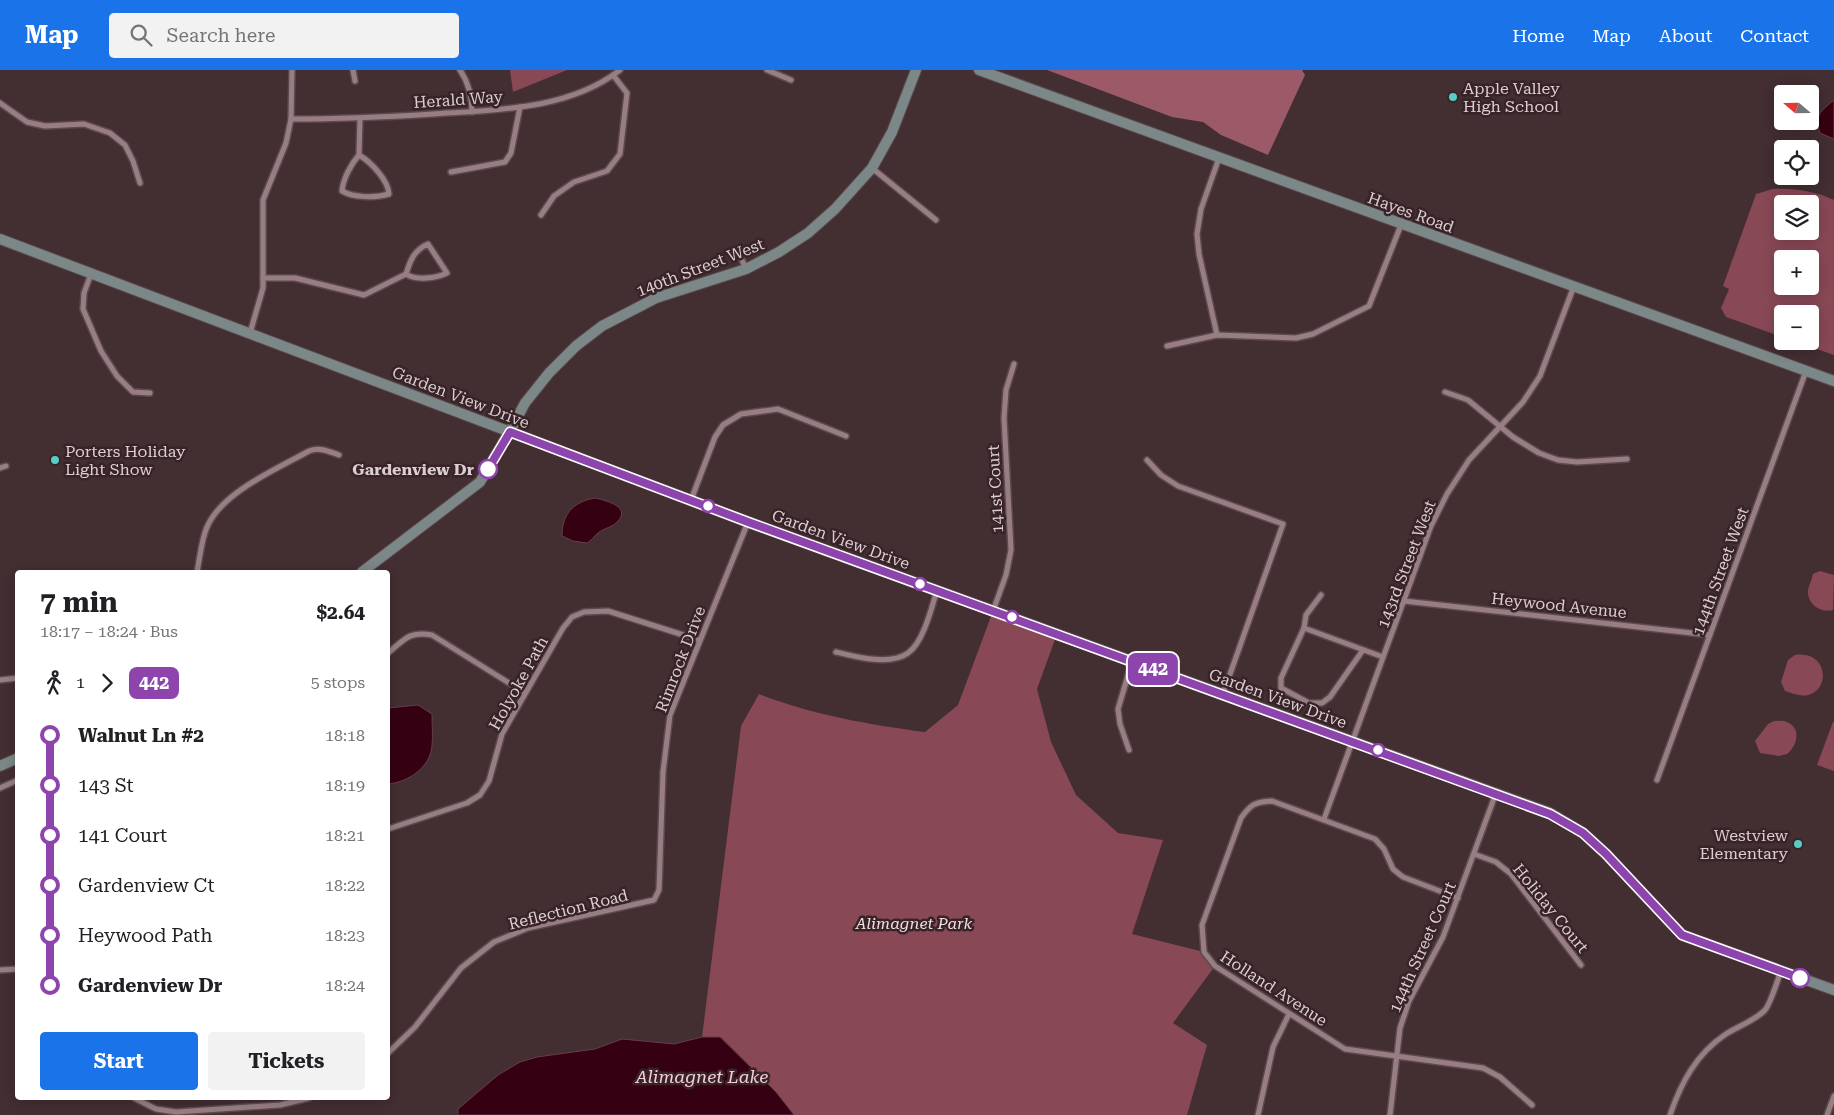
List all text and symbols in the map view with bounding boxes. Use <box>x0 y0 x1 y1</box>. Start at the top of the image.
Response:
search box <box>109 13 459 58</box>
text: Map <box>25 21 79 49</box>
icon: search <box>127 21 155 49</box>
text: Search here <box>167 24 275 47</box>
text: Home <box>1512 25 1564 46</box>
text: Map <box>1592 25 1631 46</box>
text: About <box>1659 25 1712 46</box>
text: Contact <box>1740 25 1809 46</box>
place label: Apple Valley High School <box>1463 79 1560 116</box>
north arrow <box>1774 85 1819 130</box>
map controls <box>1774 85 1819 350</box>
street label: Herald Way <box>413 87 504 112</box>
marker: Apple Valley High School <box>1447 91 1459 103</box>
button: locate <box>1774 140 1819 185</box>
street label: Hayes Road <box>1365 188 1457 237</box>
button: layers <box>1774 195 1819 240</box>
street label: 140th Street West <box>634 234 767 301</box>
button: + <box>1774 250 1819 295</box>
button: − <box>1774 305 1819 350</box>
street label: Garden View Drive <box>390 363 532 432</box>
place label: Porters Holiday Light Show <box>65 442 186 479</box>
street label: 141st Court <box>984 444 1007 534</box>
marker: Porters Holiday Light Show <box>49 454 61 466</box>
marker: Gardenview Dr <box>478 459 498 479</box>
place label: Gardenview Dr <box>352 460 474 479</box>
street label: 143rd Street West <box>1373 498 1440 631</box>
unlabelled marker <box>701 499 715 513</box>
street label: 144th Street West <box>1688 504 1753 638</box>
street label: Garden View Drive <box>769 506 912 573</box>
unlabelled marker <box>913 577 927 591</box>
text: 7 min <box>40 586 118 619</box>
street label: Heywood Avenue <box>1490 589 1628 622</box>
text: $2.64 <box>316 601 365 624</box>
street label: Rimrock Drive <box>652 603 709 715</box>
unlabelled marker <box>1005 610 1019 624</box>
text: 18:17 – 18:24 · Bus <box>40 622 178 641</box>
street label: Holyoke Path <box>485 633 552 733</box>
line badge: 442 <box>1124 653 1182 685</box>
text: 442 <box>1138 658 1168 679</box>
street label: Garden View Drive <box>1206 665 1349 732</box>
icon: walk <box>40 669 68 697</box>
icon: forward <box>93 669 121 697</box>
text: 442 <box>139 672 169 693</box>
text: 1 <box>76 673 85 692</box>
text: 5 stops <box>311 673 365 692</box>
text: Walnut Ln #2 <box>78 724 204 747</box>
text: 18:18 <box>325 726 365 745</box>
unlabelled marker <box>1371 743 1385 757</box>
text: 143 St <box>78 774 134 797</box>
text: 18:19 <box>325 776 365 795</box>
text: 141 Court <box>78 824 167 847</box>
text: 18:21 <box>325 826 365 845</box>
place label: Westview Elementary <box>1699 826 1789 863</box>
marker: Westview Elementary <box>1792 838 1804 850</box>
street label: Holiday Court <box>1509 860 1592 957</box>
text: Gardenview Ct <box>78 874 214 897</box>
text: 18:22 <box>325 876 365 895</box>
street label: 144th Street Court <box>1385 879 1460 1016</box>
street label: Reflection Road <box>506 885 630 934</box>
park label: Alimagnet Park <box>855 914 972 933</box>
text: Heywood Path <box>78 924 212 947</box>
text: 18:23 <box>325 926 365 945</box>
street label: Holland Avenue <box>1217 947 1331 1030</box>
unlabelled marker <box>1790 968 1810 988</box>
text: Gardenview Dr <box>78 974 223 997</box>
text: 18:24 <box>325 976 365 995</box>
button: Start <box>40 1032 198 1090</box>
button: Tickets <box>208 1032 365 1090</box>
water label: Alimagnet Lake <box>635 1066 768 1087</box>

